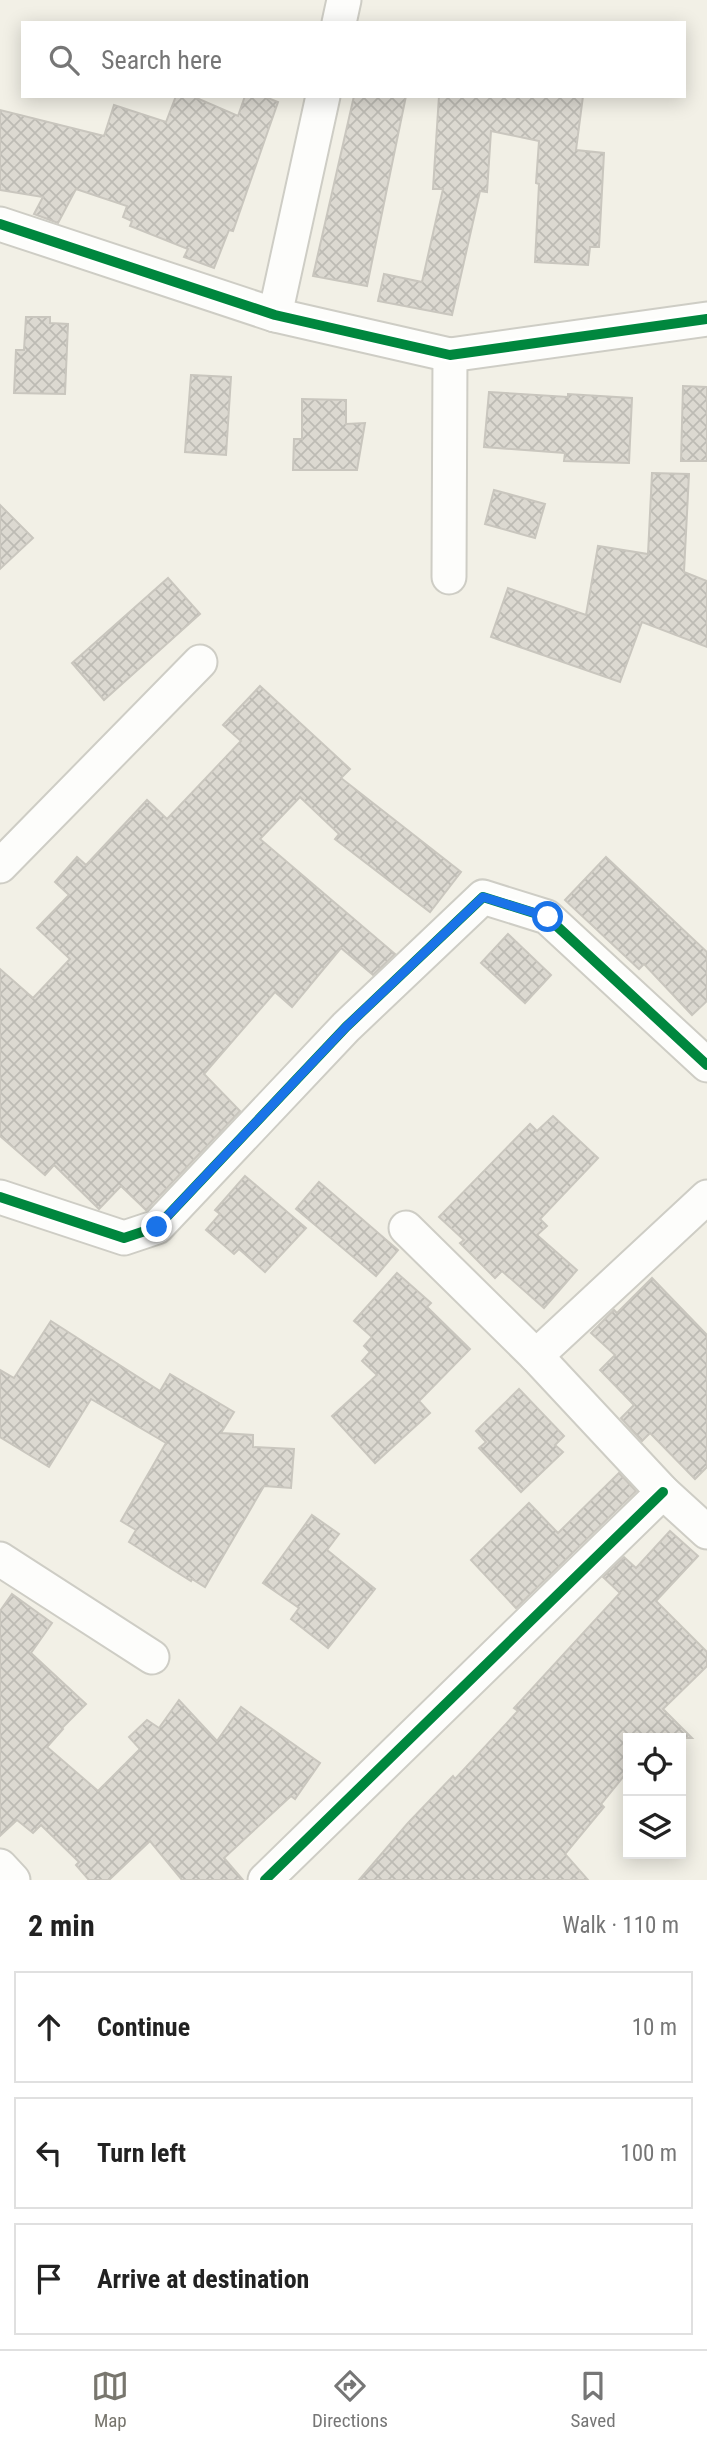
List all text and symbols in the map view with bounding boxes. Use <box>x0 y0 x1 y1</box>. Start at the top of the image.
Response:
search box <box>21 21 686 98</box>
icon: search <box>45 41 83 79</box>
text: Search here <box>101 45 222 75</box>
route start <box>532 901 563 932</box>
route end <box>141 1211 172 1242</box>
map controls <box>623 1733 686 1859</box>
button: locate <box>623 1733 686 1796</box>
button: layers <box>623 1796 686 1859</box>
text: 2 min <box>28 1908 95 1943</box>
text: Walk · 110 m <box>562 1912 679 1939</box>
icon: ahead <box>30 2008 68 2046</box>
text: Continue <box>97 2012 190 2042</box>
text: 10 m <box>632 2014 677 2041</box>
icon: left <box>30 2134 68 2172</box>
text: Turn left <box>97 2138 186 2168</box>
text: 100 m <box>620 2140 677 2167</box>
icon: arrive <box>30 2260 68 2298</box>
text: Arrive at destination <box>97 2264 309 2294</box>
tab: Map <box>91 2367 129 2432</box>
tab: Directions <box>312 2367 388 2432</box>
tab: Saved <box>570 2367 616 2432</box>

